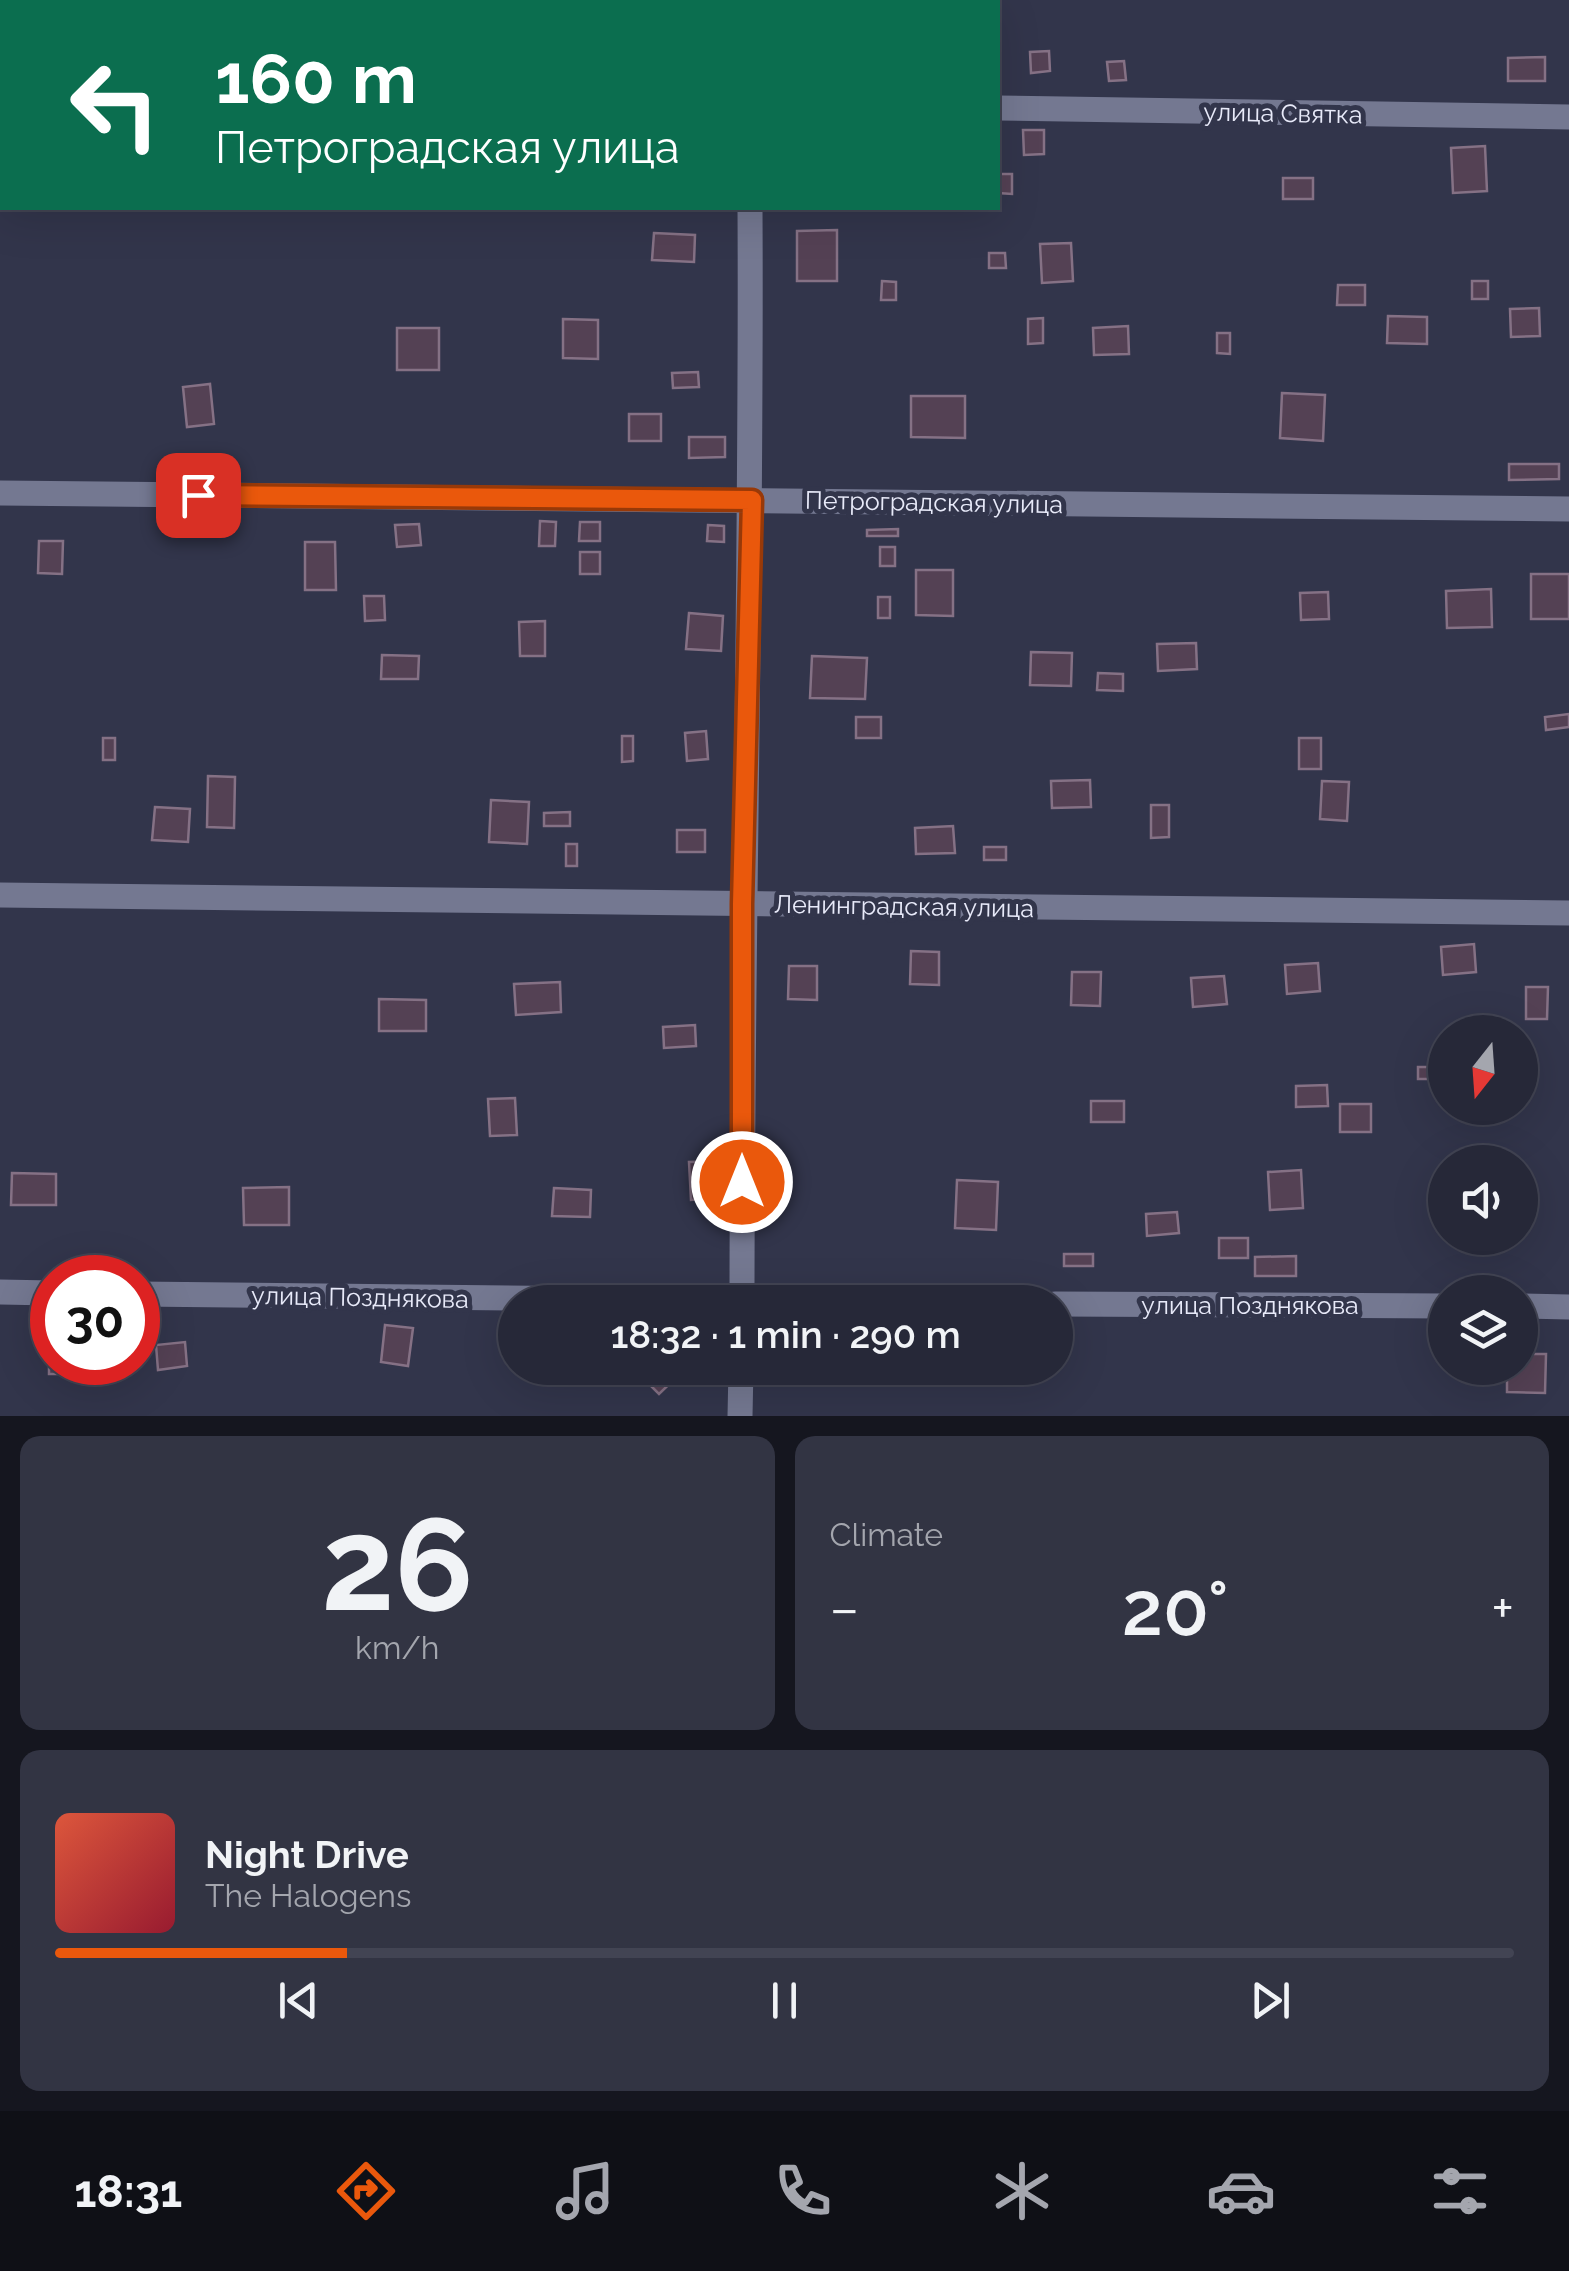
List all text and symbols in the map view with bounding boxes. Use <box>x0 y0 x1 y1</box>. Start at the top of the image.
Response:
text: 160 m <box>215 37 417 119</box>
icon: left <box>50 40 180 170</box>
street label: улица Святка <box>1203 97 1363 129</box>
text: Петроградская улица <box>215 121 680 174</box>
pin <box>156 453 241 538</box>
icon: arrive <box>171 468 226 523</box>
street label: Петроградская улица <box>805 485 1063 519</box>
street label: Ленинградская улица <box>774 889 1034 923</box>
north arrow <box>1428 1015 1538 1125</box>
map controls <box>1428 1015 1538 1385</box>
position arrow <box>690 1130 794 1234</box>
button: sound <box>1428 1145 1538 1255</box>
speed limit sign: 30 <box>30 1255 160 1385</box>
button: layers <box>1428 1275 1538 1385</box>
street label: улица Позднякова <box>251 1280 469 1314</box>
street label: улица Позднякова <box>1141 1290 1359 1320</box>
text: 18:32 · 1 min · 290 m <box>610 1312 961 1357</box>
text: 26 <box>321 1488 473 1640</box>
text: Climate <box>830 1516 943 1553</box>
text: 20° <box>1122 1564 1229 1653</box>
text: − <box>830 1576 859 1641</box>
text: + <box>1491 1576 1514 1641</box>
text: km/h <box>355 1629 439 1666</box>
text: Night Drive <box>205 1832 409 1877</box>
text: The Halogens <box>205 1877 411 1914</box>
icon: previous <box>271 1973 326 2028</box>
icon: pause <box>757 1973 812 2028</box>
icon: next <box>1243 1973 1298 2028</box>
icon: directions <box>331 2156 401 2226</box>
icon: music <box>550 2156 620 2226</box>
icon: phone <box>768 2156 838 2226</box>
icon: climate <box>987 2156 1057 2226</box>
icon: car <box>1206 2156 1276 2226</box>
icon: filters <box>1425 2156 1495 2226</box>
text: 18:31 <box>74 2165 182 2218</box>

